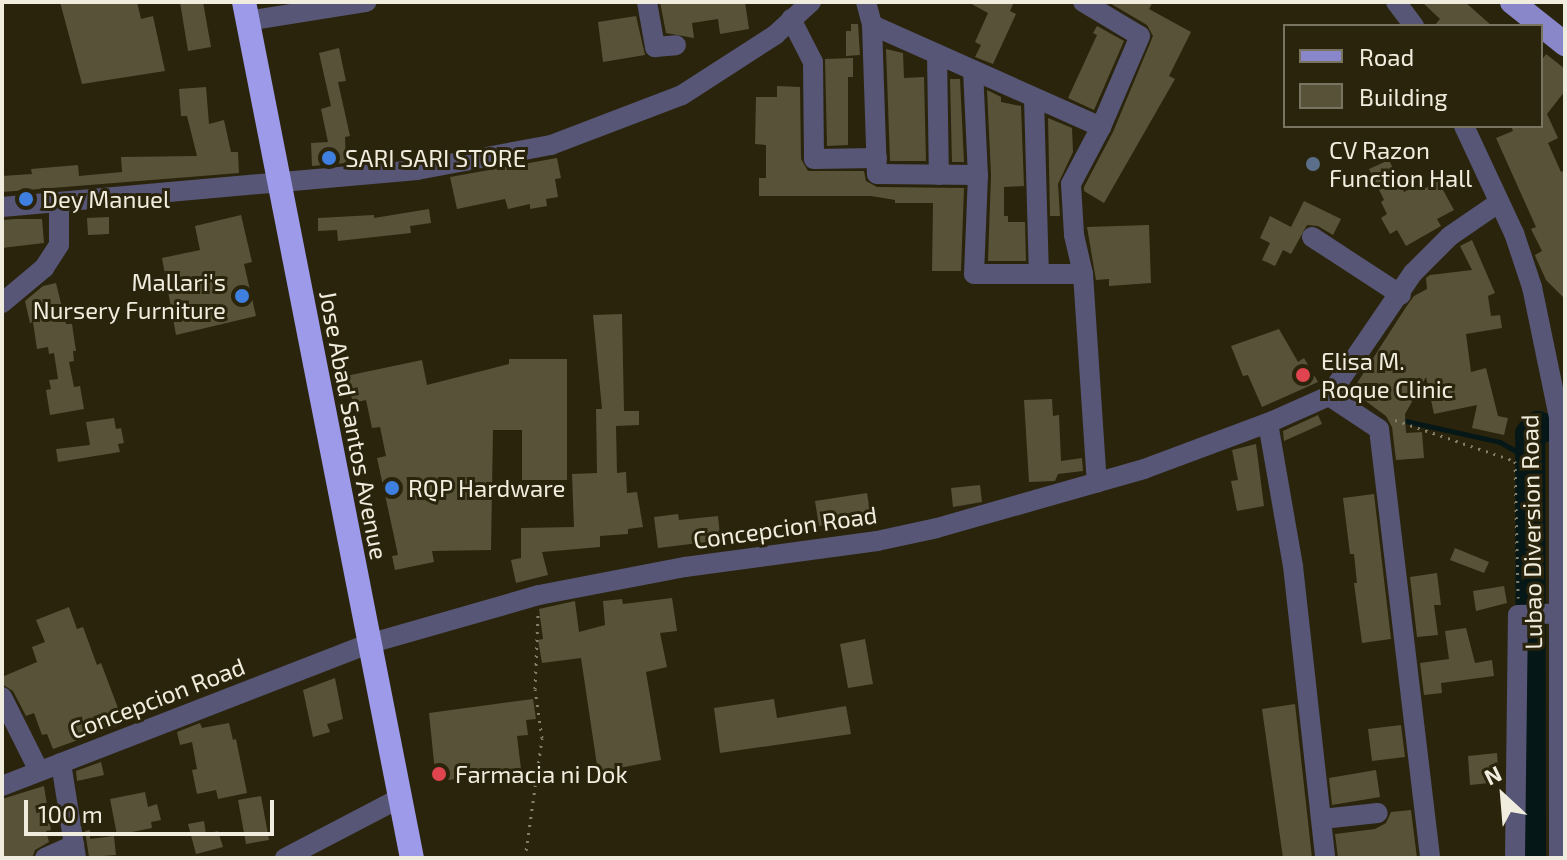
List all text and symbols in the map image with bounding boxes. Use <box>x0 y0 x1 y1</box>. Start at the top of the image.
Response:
legend <box>1283 24 1543 128</box>
text: Road <box>1359 42 1414 71</box>
text: Building <box>1359 82 1448 111</box>
place label: CV Razon Function Hall <box>1329 136 1472 192</box>
place label: SARI SARI STORE <box>345 144 526 172</box>
marker: SARI SARI STORE <box>320 149 338 167</box>
marker: CV Razon Function Hall <box>1304 155 1322 173</box>
place label: Dey Manuel <box>42 185 171 213</box>
marker: Dey Manuel <box>17 190 35 208</box>
place label: Mallari's Nursery Furniture <box>32 268 226 324</box>
marker: Mallari's Nursery Furniture <box>233 287 251 305</box>
street label: Jose Abad Santos Avenue <box>314 288 394 562</box>
place label: Elisa M. Roque Clinic <box>1321 347 1453 403</box>
marker: Elisa M. Roque Clinic <box>1292 364 1314 386</box>
street label: Lubao Diversion Road <box>1515 414 1547 650</box>
place label: RQP Hardware <box>408 474 566 502</box>
marker: RQP Hardware <box>383 479 401 497</box>
street label: Concepcion Road <box>691 500 879 554</box>
street label: Concepcion Road <box>65 651 249 745</box>
north arrow <box>1463 756 1543 836</box>
text: N <box>1480 759 1505 790</box>
place label: Farmacia ni Dok <box>455 760 628 788</box>
marker: Farmacia ni Dok <box>430 765 448 783</box>
scale bar <box>28 784 278 834</box>
text: 100 m <box>38 799 103 828</box>

